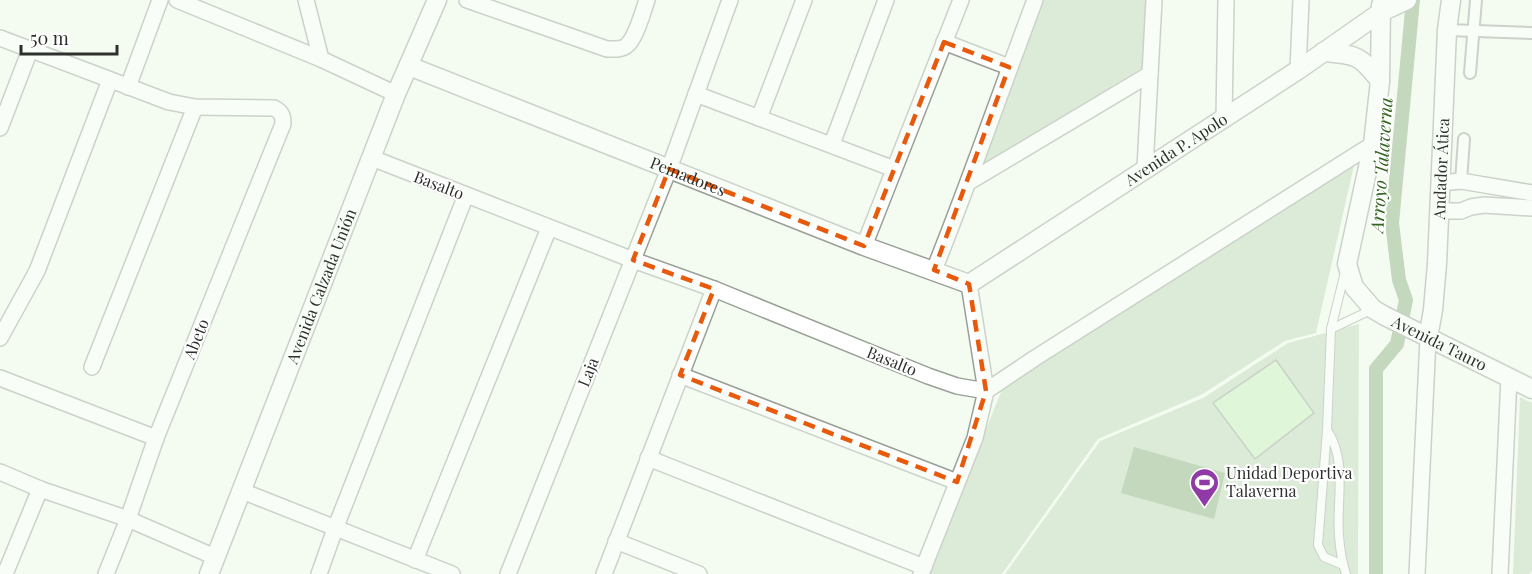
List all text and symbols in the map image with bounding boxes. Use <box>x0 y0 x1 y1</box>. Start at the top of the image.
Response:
scale bar <box>21 18 117 56</box>
text: 50 m <box>30 26 69 50</box>
water label: Arroyo Talaverna <box>1364 97 1398 235</box>
street label: Avenida P. Apolo <box>1120 108 1231 190</box>
street label: Andador Ática <box>1428 118 1453 221</box>
street label: Peinadores <box>647 151 729 200</box>
street label: Basalto <box>411 165 467 204</box>
street label: Avenida Calzada Unión <box>281 205 361 367</box>
street label: Avenida Tauro <box>1388 310 1491 375</box>
street label: Abeto <box>178 315 213 363</box>
street label: Basalto <box>864 341 920 380</box>
street label: Laja <box>572 354 603 389</box>
place label: Unidad Deportiva Talaverna <box>1226 462 1352 501</box>
sports icon: Unidad Deportiva Talaverna <box>1189 466 1221 508</box>

